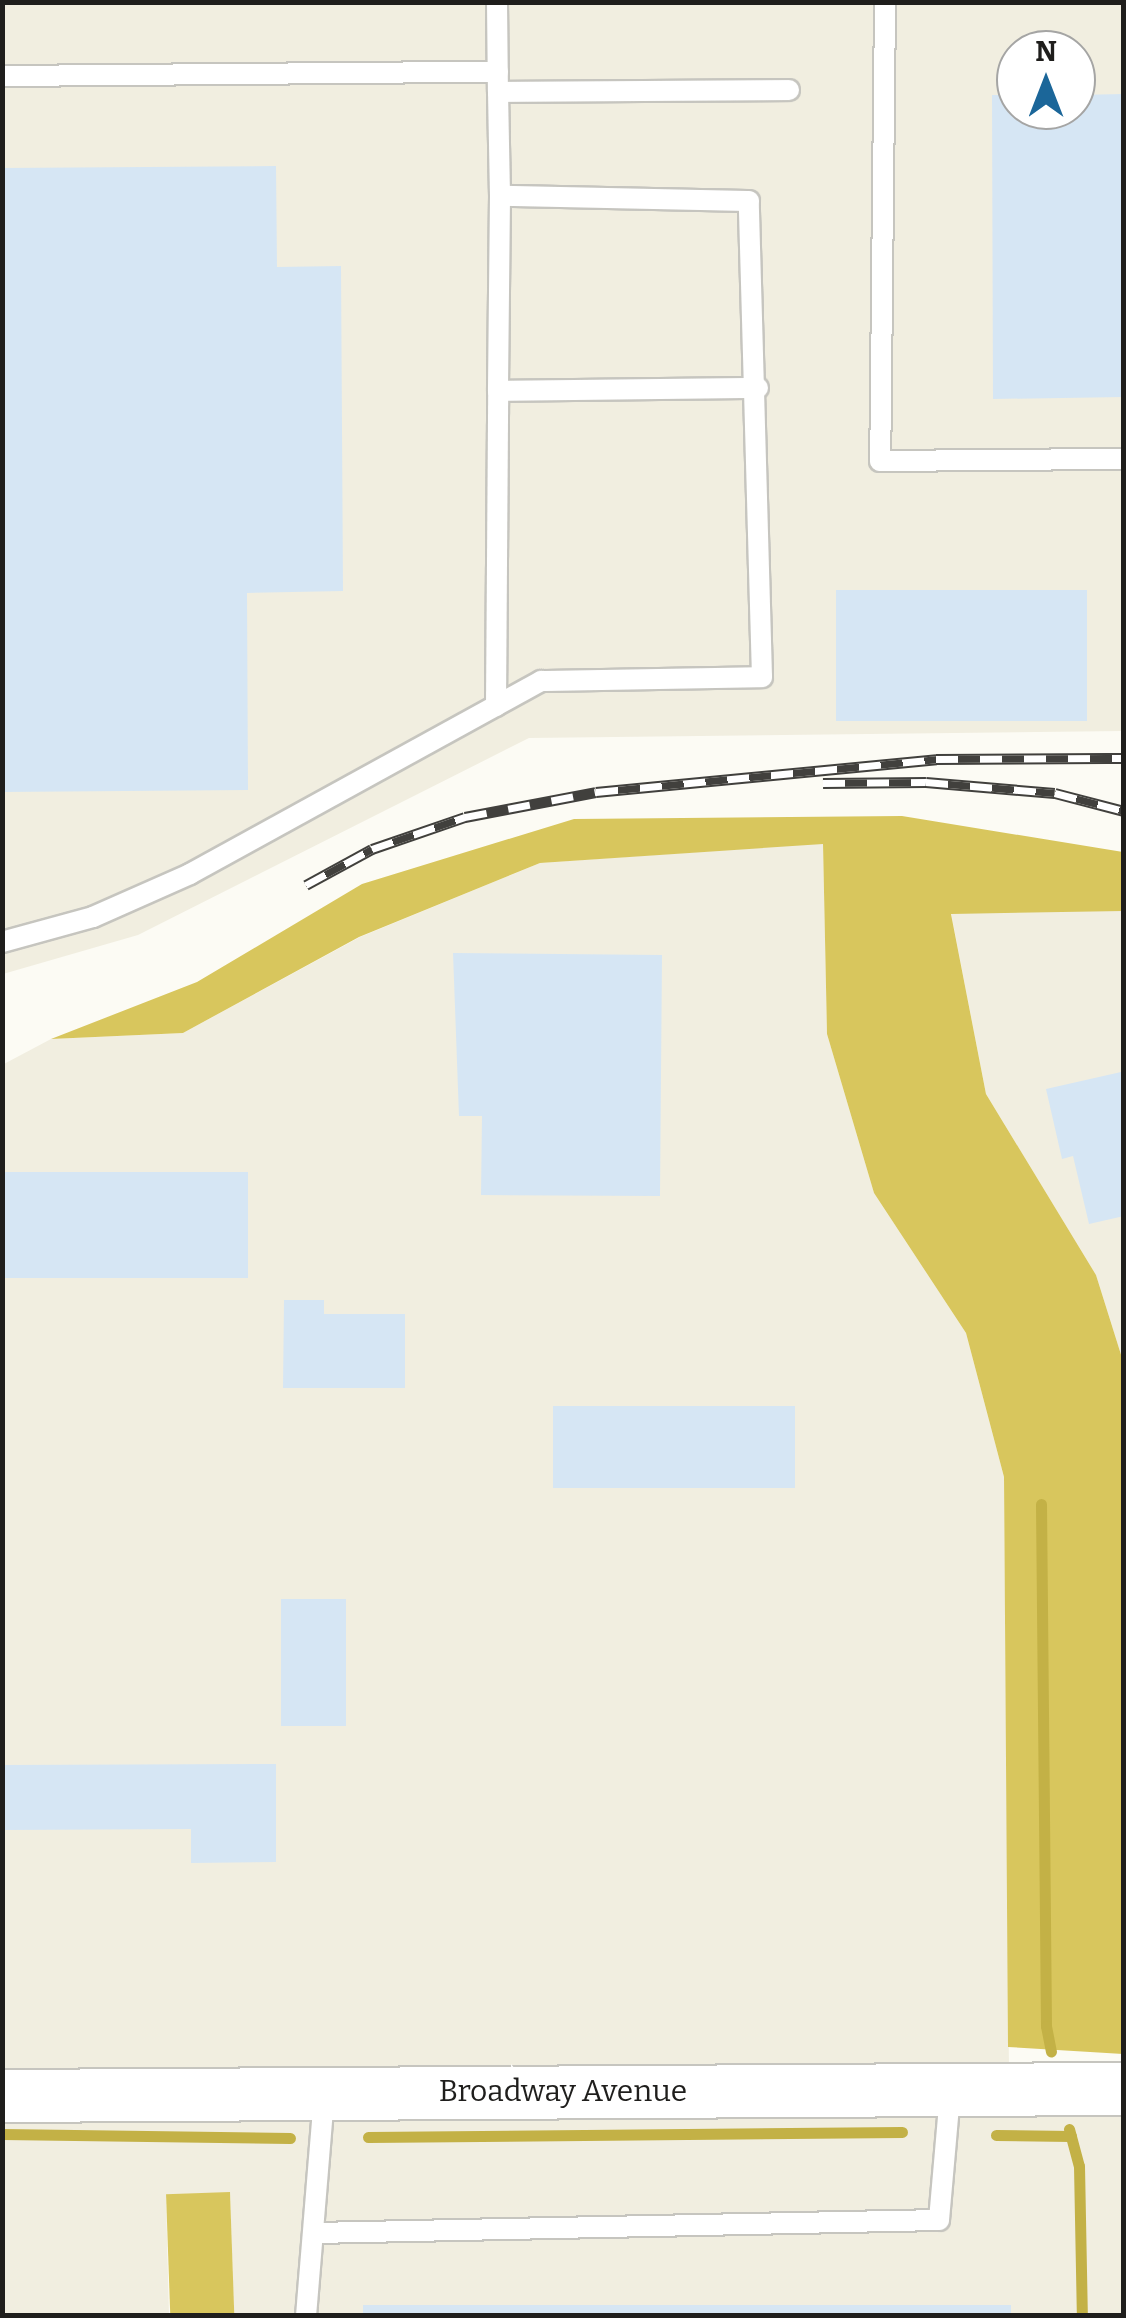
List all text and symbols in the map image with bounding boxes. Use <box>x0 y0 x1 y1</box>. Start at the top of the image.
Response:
north arrow <box>996 30 1096 130</box>
text: N <box>1035 35 1057 68</box>
street label: Broadway Avenue <box>439 2073 687 2109</box>

